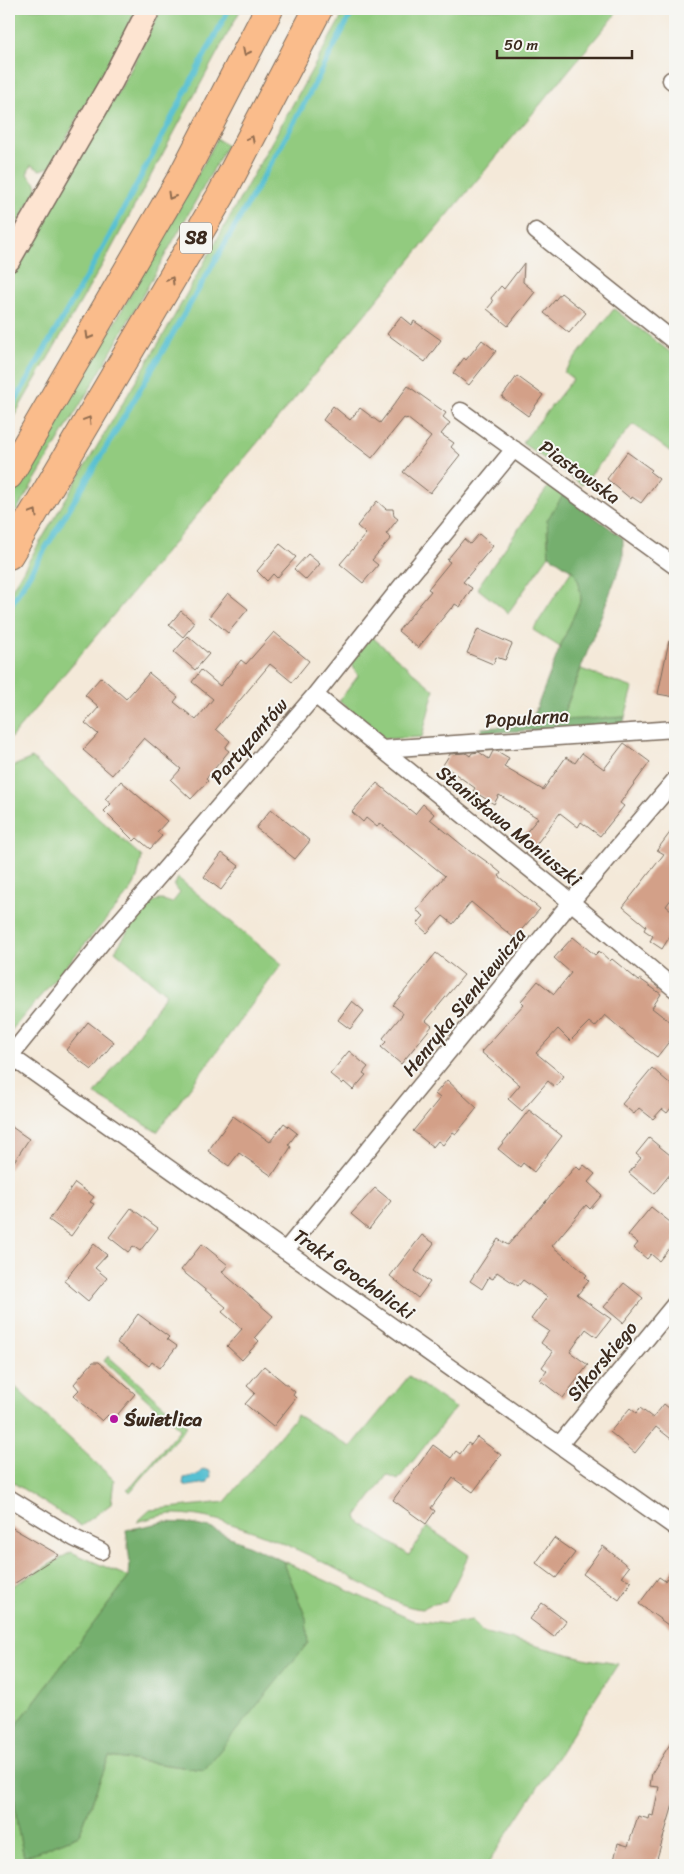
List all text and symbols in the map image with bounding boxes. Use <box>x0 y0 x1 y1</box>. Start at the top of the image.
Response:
scale bar <box>497 28 632 60</box>
text: 50 m <box>504 32 539 58</box>
one-way arrow <box>242 47 252 56</box>
one-way arrow <box>245 135 255 144</box>
one-way arrow <box>168 191 178 200</box>
road number: S8 <box>180 222 212 254</box>
one-way arrow <box>165 277 175 286</box>
one-way arrow <box>86 331 96 340</box>
one-way arrow <box>82 417 92 426</box>
street label: Piastowska <box>532 431 628 513</box>
one-way arrow <box>27 509 37 518</box>
street label: Partyzantów <box>202 689 297 792</box>
street label: Popularna <box>484 699 570 737</box>
street label: Stanisława Moniuszki <box>429 757 590 896</box>
street label: Henryka Sienkiewicza <box>393 920 535 1084</box>
street label: Trakt Grocholicki <box>286 1220 422 1329</box>
street label: Sikorskiego <box>558 1313 646 1409</box>
place label: Świetlica <box>123 1403 203 1436</box>
marker: Świetlica <box>108 1413 120 1425</box>

